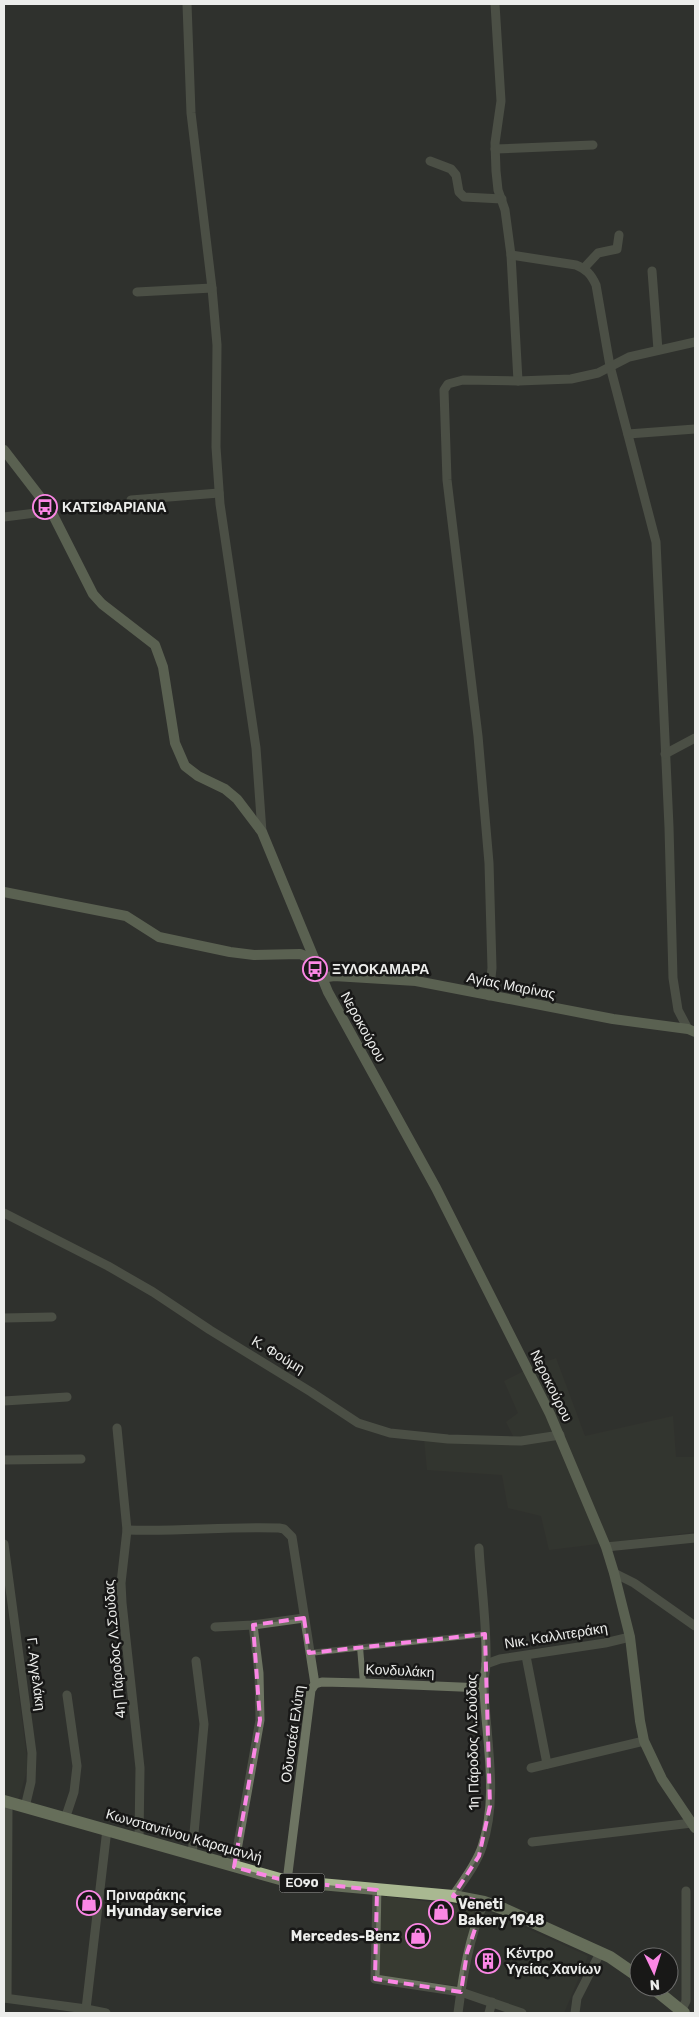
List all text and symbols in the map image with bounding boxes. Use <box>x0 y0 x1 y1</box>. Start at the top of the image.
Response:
bus stop icon: ΚΑΤΣΙΦΑΡΙΑΝΑ <box>32 494 58 520</box>
place label: ΚΑΤΣΙΦΑΡΙΑΝΑ <box>62 499 167 516</box>
bus stop icon: ΞΥΛΟΚΑΜΑΡΑ <box>302 956 328 982</box>
place label: ΞΥΛΟΚΑΜΑΡΑ <box>332 961 429 978</box>
street label: Αγίας Μαρίνας <box>465 969 557 1003</box>
street label: Νεροκούρου <box>337 989 389 1065</box>
street label: Κ. Φούμη <box>248 1333 308 1377</box>
street label: Νεροκούρου <box>526 1347 576 1425</box>
street label: 4η Πάροδος Λ.Σούδας <box>100 1579 130 1719</box>
street label: Νικ. Καλλιτεράκη <box>503 1619 609 1653</box>
street label: Γ. Αγγελάκη <box>23 1636 49 1712</box>
street label: Κονδυλάκη <box>365 1661 435 1681</box>
street label: 1η Πάροδος Λ.Σούδας <box>463 1673 483 1810</box>
street label: Οδυσσέα Ελύτη <box>278 1684 308 1784</box>
street label: Κωνσταντίνου Καραμανλή <box>104 1806 264 1866</box>
road number: ΕΟ90 <box>280 1874 324 1892</box>
place label: Πριναράκης Hyunday service <box>106 1887 222 1920</box>
shop icon: Πριναράκης Hyunday service <box>76 1890 102 1916</box>
place label: Veneti Bakery 1948 <box>458 1896 545 1929</box>
shop icon: Veneti Bakery 1948 <box>428 1899 454 1925</box>
shop icon: Mercedes-Benz <box>405 1923 431 1949</box>
place label: Mercedes-Benz <box>291 1928 400 1945</box>
place label: Κέντρο Υγείας Χανίων <box>506 1945 601 1978</box>
north arrow <box>629 1947 679 1997</box>
building icon: Κέντρο Υγείας Χανίων <box>475 1948 501 1974</box>
text: N <box>649 1976 660 1993</box>

